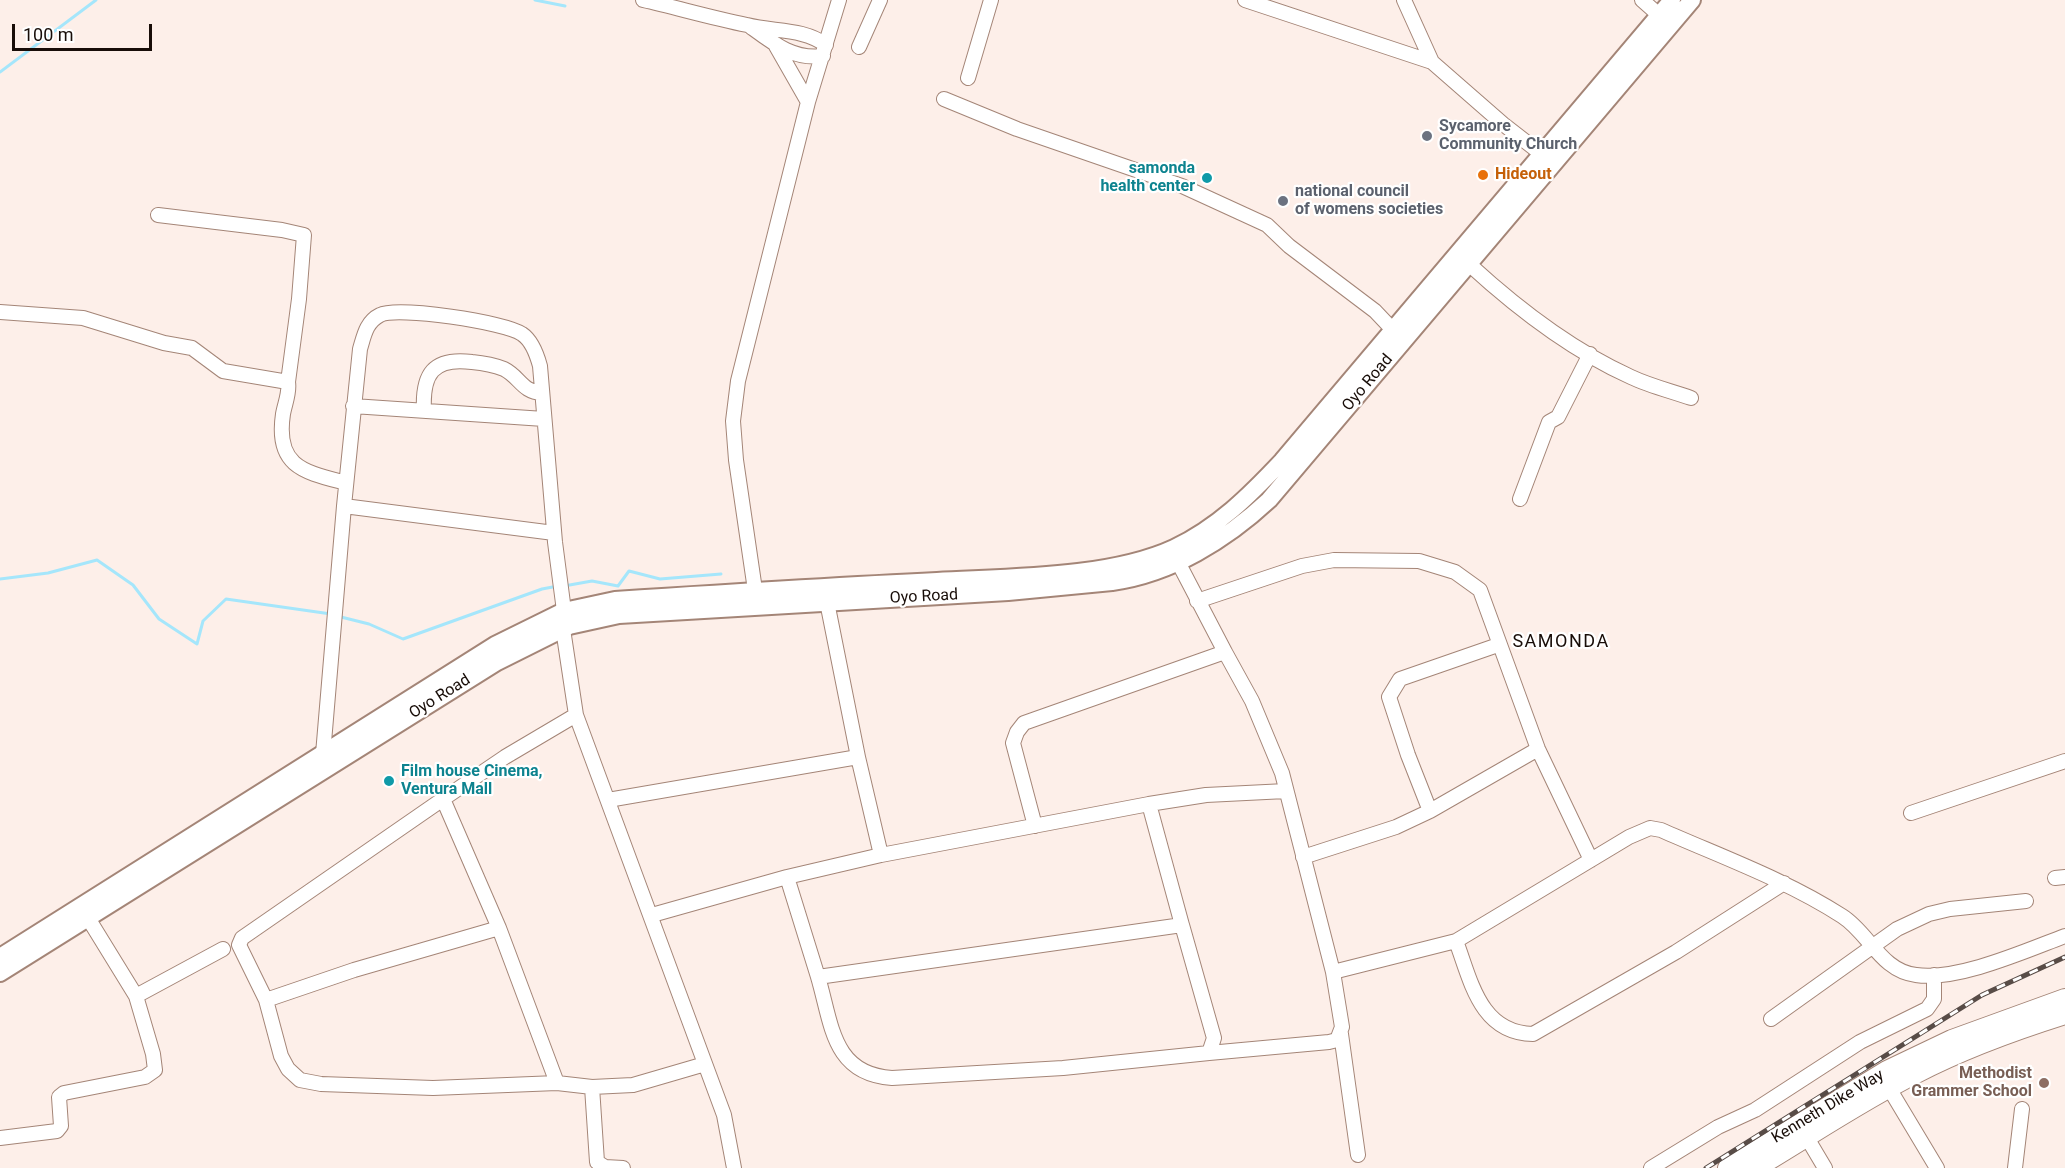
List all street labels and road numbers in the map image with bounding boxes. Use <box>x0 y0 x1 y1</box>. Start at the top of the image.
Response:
street label: Oyo Road <box>1339 351 1397 415</box>
street label: Oyo Road <box>889 586 959 608</box>
street label: Oyo Road <box>406 671 474 723</box>
street label: Kenneth Dike Way <box>1768 1066 1888 1148</box>

